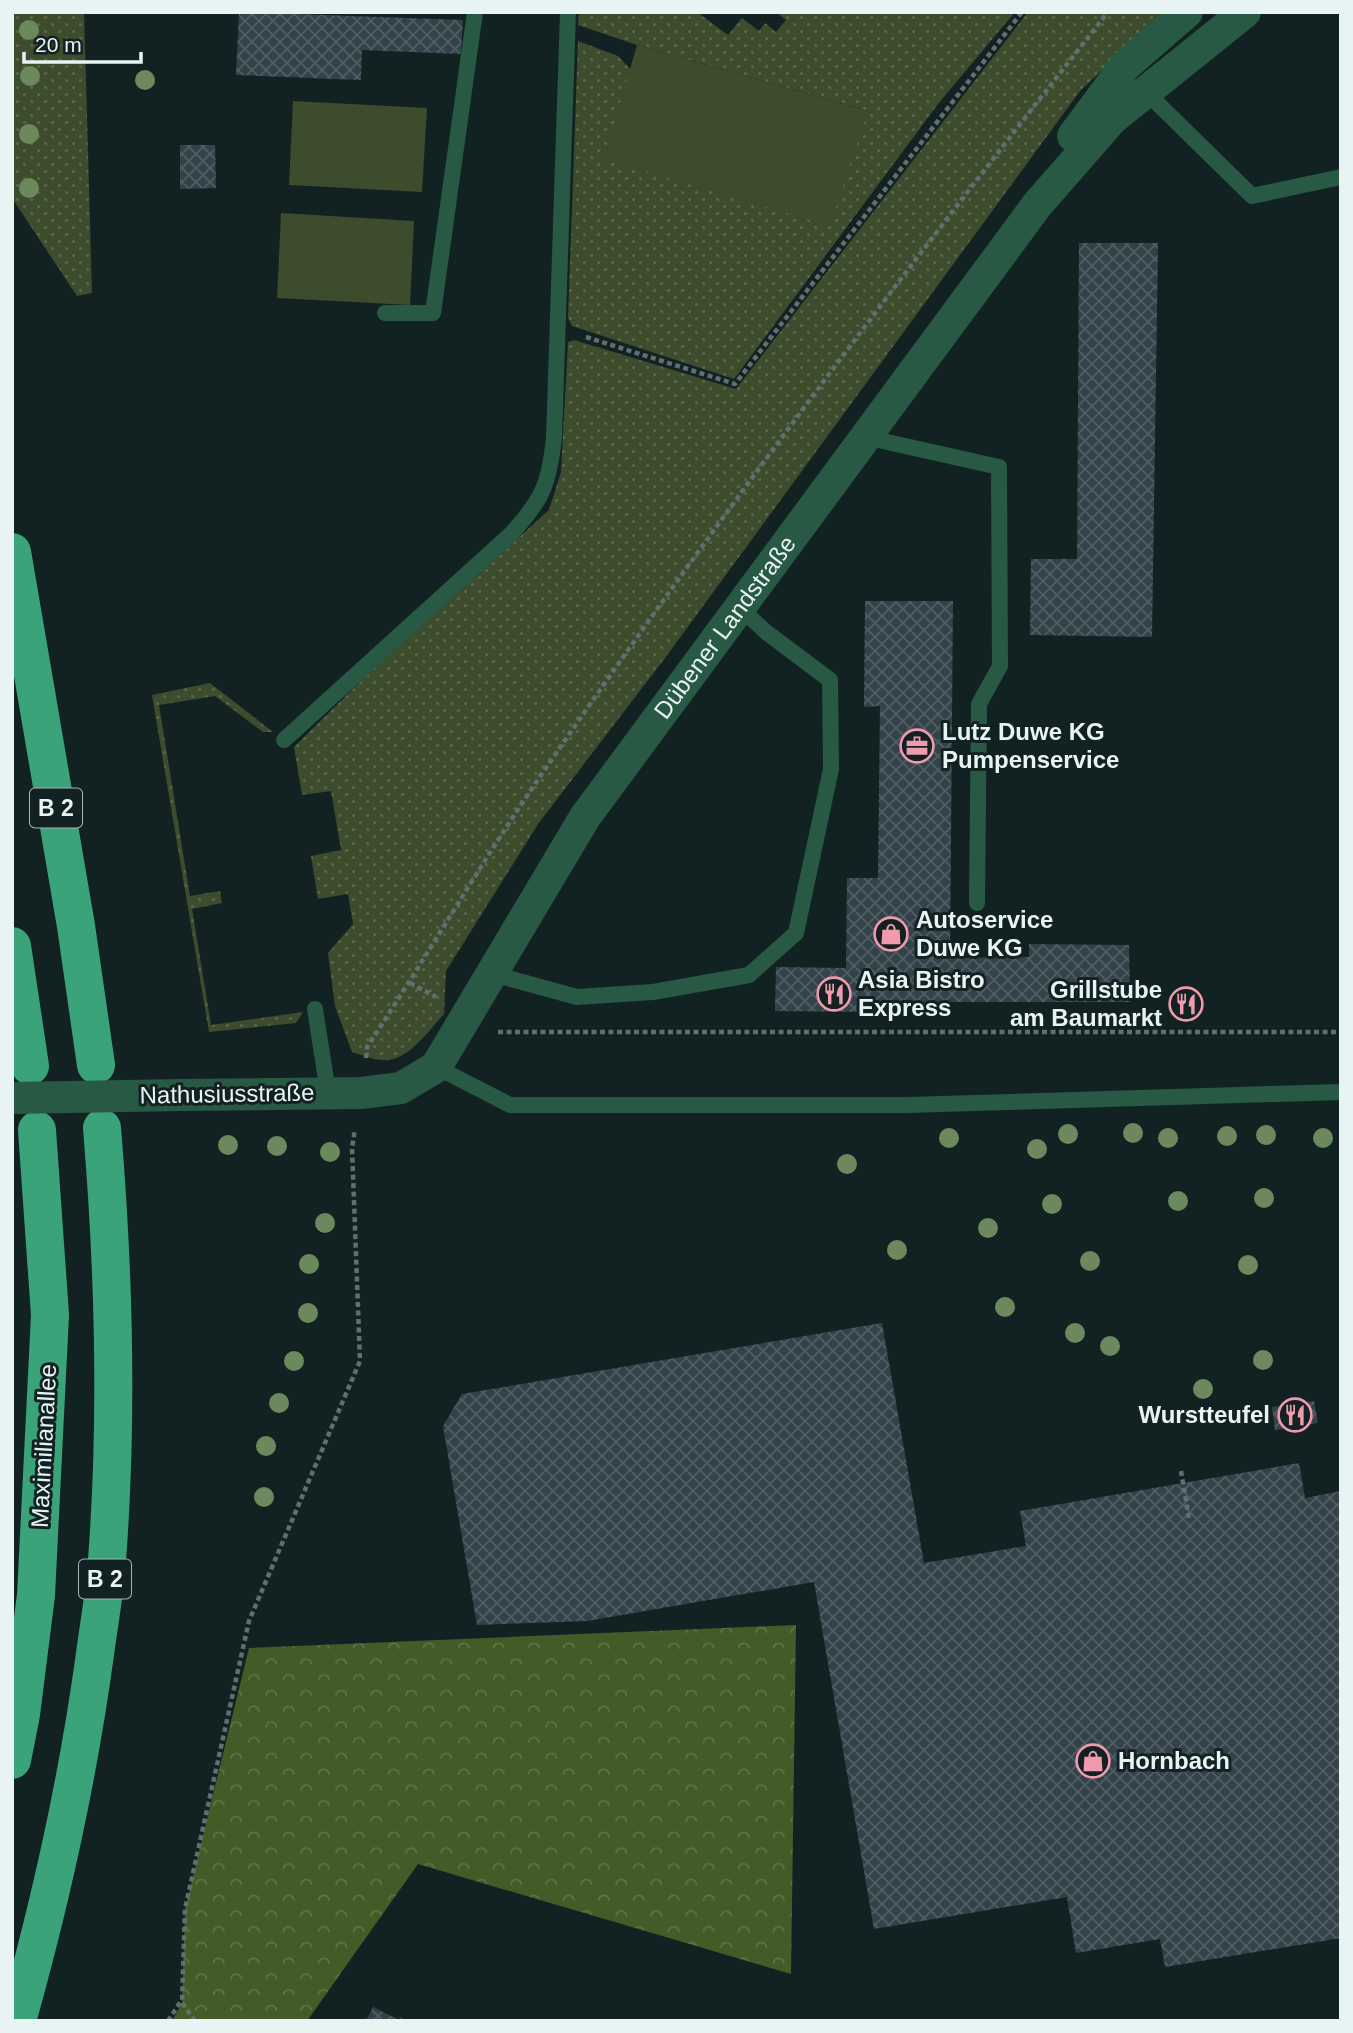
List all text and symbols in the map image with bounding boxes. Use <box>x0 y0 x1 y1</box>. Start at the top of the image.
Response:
scale bar <box>24 21 142 65</box>
text: 20 m <box>35 33 82 56</box>
street label: Dübener Landstraße <box>648 530 801 724</box>
place label: Lutz Duwe KG Pumpenservice <box>942 718 1119 773</box>
office icon: Lutz Duwe KG Pumpenservice <box>898 727 936 765</box>
road number: B 2 <box>30 788 82 828</box>
place label: Autoservice Duwe KG <box>916 906 1053 961</box>
shop icon: Autoservice Duwe KG <box>872 915 910 953</box>
place label: Asia Bistro Express <box>858 966 985 1021</box>
restaurant icon: Asia Bistro Express <box>815 975 853 1013</box>
place label: Grillstube am Baumarkt <box>1010 976 1162 1031</box>
restaurant icon: Grillstube am Baumarkt <box>1167 985 1205 1023</box>
street label: Nathusiusstraße <box>139 1078 315 1109</box>
street label: Maximilianallee <box>26 1363 61 1529</box>
restaurant icon: Wurstteufel <box>1276 1396 1314 1434</box>
place label: Wurstteufel <box>1138 1401 1270 1428</box>
road number: B 2 <box>79 1560 131 1598</box>
shop icon: Hornbach <box>1074 1742 1112 1780</box>
place label: Hornbach <box>1118 1747 1230 1774</box>

